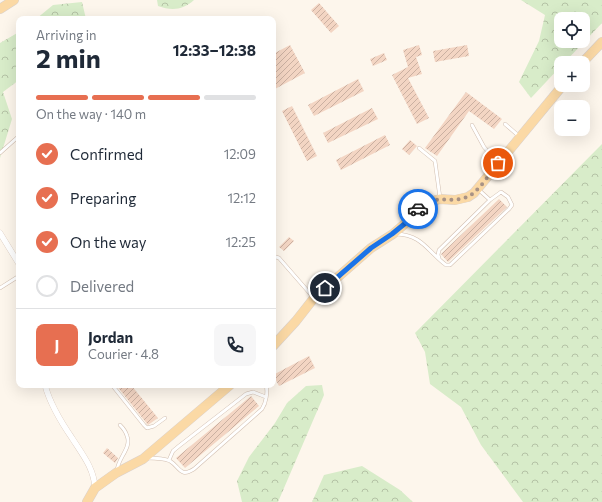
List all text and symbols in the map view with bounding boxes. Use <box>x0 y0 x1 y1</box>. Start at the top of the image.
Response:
map controls <box>554 12 590 136</box>
button: locate <box>554 12 590 48</box>
text: Arriving in <box>36 27 96 43</box>
text: 12:33–12:38 <box>173 41 256 59</box>
text: 2 min <box>36 42 101 73</box>
button: + <box>554 56 590 92</box>
button: − <box>554 100 590 136</box>
text: On the way · 140 m <box>36 106 146 122</box>
icon: check <box>36 143 58 165</box>
text: Confirmed <box>70 145 143 163</box>
text: 12:09 <box>224 146 256 162</box>
pin <box>481 146 515 180</box>
icon: bag <box>487 152 509 174</box>
icon: check <box>36 187 58 209</box>
text: Preparing <box>70 189 136 207</box>
courier <box>398 189 438 229</box>
text: 12:12 <box>227 190 256 206</box>
icon: car <box>407 198 429 220</box>
icon: check <box>36 231 58 253</box>
text: On the way <box>70 233 147 251</box>
text: 12:25 <box>225 234 256 250</box>
pin <box>308 271 342 305</box>
text: Delivered <box>70 277 134 295</box>
icon: home <box>314 277 336 299</box>
button: phone <box>214 324 256 366</box>
text: Jordan <box>88 328 133 346</box>
text: J <box>55 336 59 354</box>
text: Courier · 4.8 <box>88 346 159 362</box>

